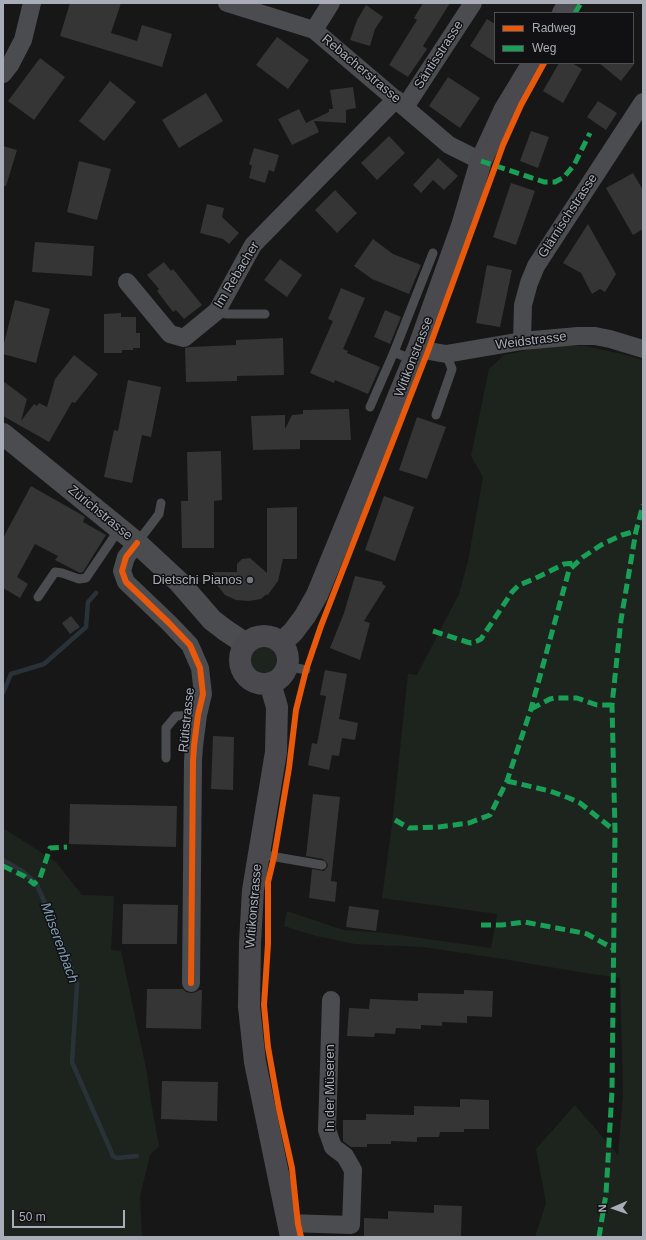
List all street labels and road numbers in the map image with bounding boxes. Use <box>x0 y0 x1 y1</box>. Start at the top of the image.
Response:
street label: Säntisstrasse <box>411 18 467 92</box>
street label: Rebacherstrasse <box>318 31 404 107</box>
street label: Glärnischstrasse <box>535 171 601 261</box>
street label: Im Rebacher <box>211 239 263 311</box>
street label: Witikonstrasse <box>392 315 436 399</box>
street label: Weidstrasse <box>495 329 567 353</box>
street label: Zürichstrasse <box>65 482 135 544</box>
street label: Rütistrasse <box>176 687 198 753</box>
street label: Witikonstrasse <box>243 863 265 949</box>
street label: In der Müseren <box>322 1044 338 1132</box>

